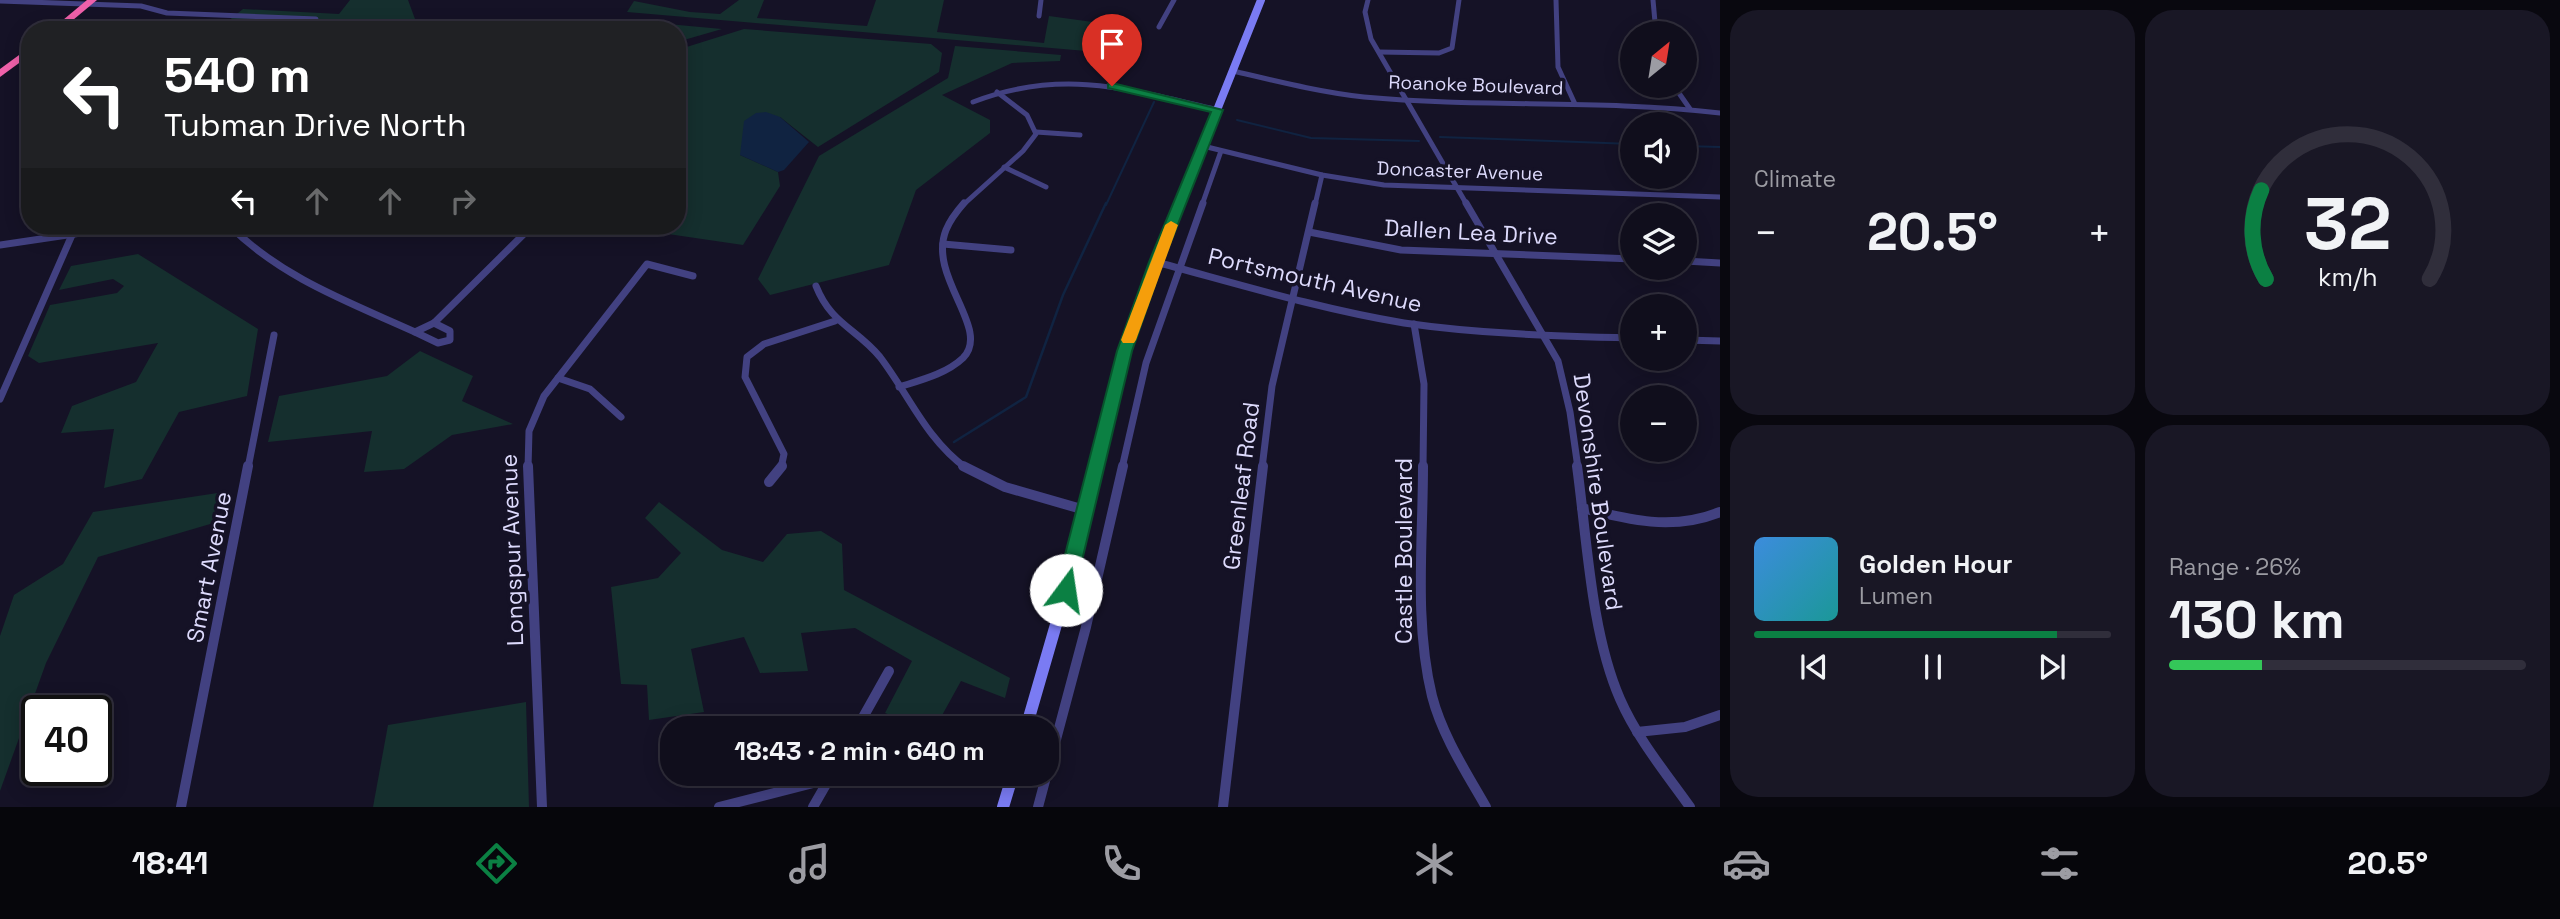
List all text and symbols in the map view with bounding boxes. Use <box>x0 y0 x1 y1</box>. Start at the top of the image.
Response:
pin <box>1082 14 1142 86</box>
north arrow <box>1620 21 1698 98</box>
map controls <box>1620 21 1697 462</box>
icon: arrive <box>1093 25 1131 63</box>
text: 540 m <box>164 44 311 106</box>
icon: left <box>49 49 140 140</box>
street label: Roanoke Boulevard <box>1388 69 1564 101</box>
text: Tubman Drive North <box>164 105 467 145</box>
button: sound <box>1620 112 1697 189</box>
street label: Doncaster Avenue <box>1376 156 1544 186</box>
text: Climate <box>1754 164 1836 194</box>
text: 32 <box>2304 177 2391 270</box>
icon: left <box>225 182 263 220</box>
icon: ahead <box>298 182 336 220</box>
icon: ahead <box>371 182 409 220</box>
icon: right <box>444 182 482 220</box>
text: 20.5° <box>1867 199 1998 265</box>
button: layers <box>1620 203 1697 280</box>
text: − <box>1754 209 1778 257</box>
text: + <box>2087 209 2111 257</box>
street label: Dallen Lea Drive <box>1383 212 1559 252</box>
street label: Portsmouth Avenue <box>1205 241 1425 319</box>
text: km/h <box>2318 260 2377 292</box>
button: + <box>1620 294 1697 371</box>
street label: Devonshire Boulevard <box>1567 372 1629 612</box>
button: − <box>1620 385 1697 462</box>
street label: Greenleaf Road <box>1216 400 1266 572</box>
street label: Longspur Avenue <box>494 453 530 647</box>
street label: Castle Boulevard <box>1389 458 1419 644</box>
street label: Smart Avenue <box>180 489 238 645</box>
text: Golden Hour <box>1859 547 2013 581</box>
text: Range · 26% <box>2169 552 2301 582</box>
position arrow <box>1029 553 1103 627</box>
text: Lumen <box>1859 581 1933 611</box>
text: 130 km <box>2169 587 2345 653</box>
icon: previous <box>1795 648 1833 686</box>
icon: pause <box>1914 648 1952 686</box>
icon: next <box>2033 648 2071 686</box>
speed limit sign: 40 <box>21 695 112 786</box>
text: 18:43 · 2 min · 640 m <box>734 734 985 768</box>
icon: directions <box>472 839 521 888</box>
icon: music <box>785 839 834 888</box>
icon: phone <box>1097 839 1146 888</box>
icon: climate <box>1410 839 1459 888</box>
icon: car <box>1722 839 1771 888</box>
icon: filters <box>2035 839 2084 888</box>
text: 18:41 <box>132 843 209 883</box>
text: 20.5° <box>2347 843 2428 883</box>

